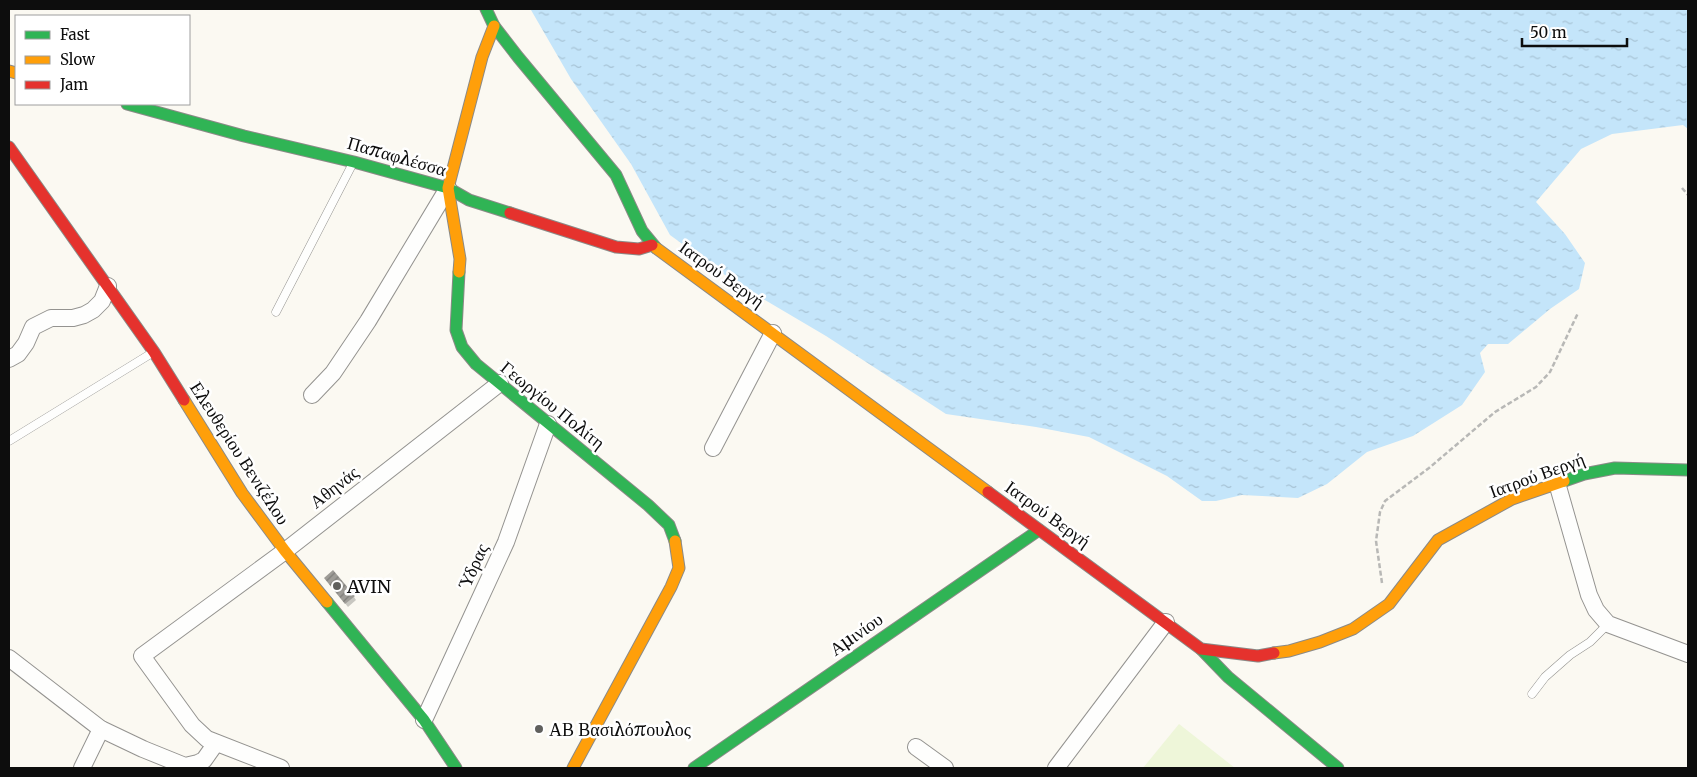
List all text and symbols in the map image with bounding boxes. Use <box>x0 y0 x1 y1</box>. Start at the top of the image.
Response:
legend <box>15 15 190 105</box>
scale bar <box>1522 15 1627 47</box>
text: 50 m <box>1530 23 1567 42</box>
text: Fast <box>60 25 90 44</box>
text: Slow <box>60 50 95 69</box>
text: Jam <box>59 75 88 94</box>
street label: Παπαφλέσσα <box>345 131 450 181</box>
street label: Ιατρού Βεργή <box>675 235 769 313</box>
street label: Γεωργίου Πολίτη <box>496 356 610 454</box>
street label: Ελευθερίου Βενιζέλου <box>185 377 295 529</box>
street label: Ιατρού Βεργή <box>1486 447 1588 503</box>
street label: Αθηνάς <box>305 461 363 513</box>
street label: Ιατρού Βεργή <box>1001 475 1095 553</box>
street label: Ύδρας <box>452 540 493 593</box>
place label: AVIN <box>346 575 391 598</box>
marker: AVIN <box>331 580 343 592</box>
street label: Αμινίου <box>825 607 887 661</box>
place label: ΑΒ Βασιλόπουλος <box>549 718 691 741</box>
marker: ΑΒ Βασιλόπουλος <box>533 723 545 735</box>

